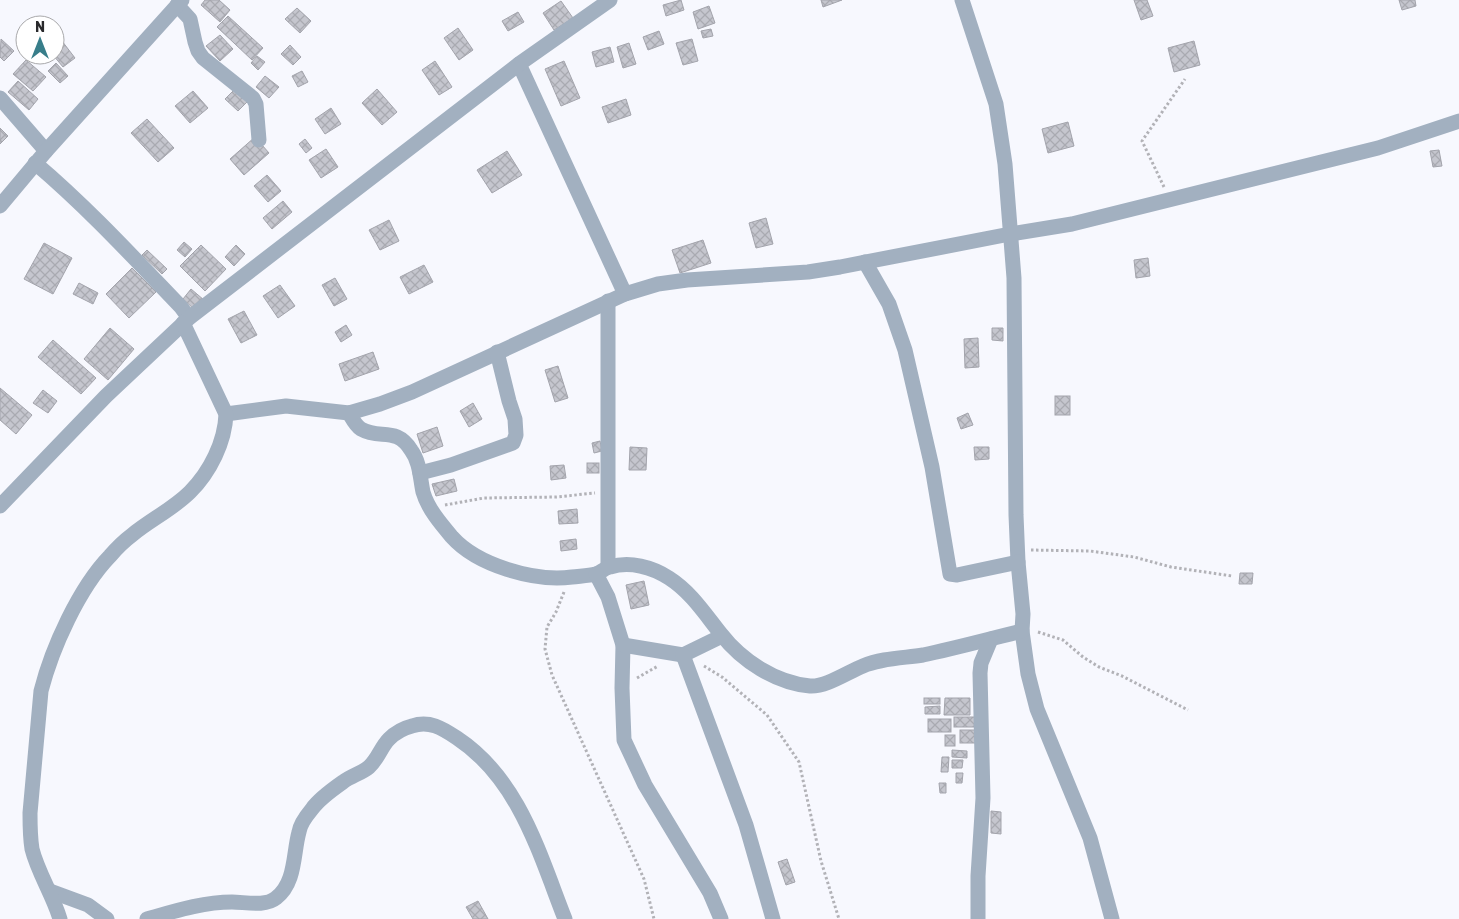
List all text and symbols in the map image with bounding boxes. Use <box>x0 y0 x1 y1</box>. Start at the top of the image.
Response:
north arrow <box>15 15 65 65</box>
text: N <box>35 19 45 36</box>

